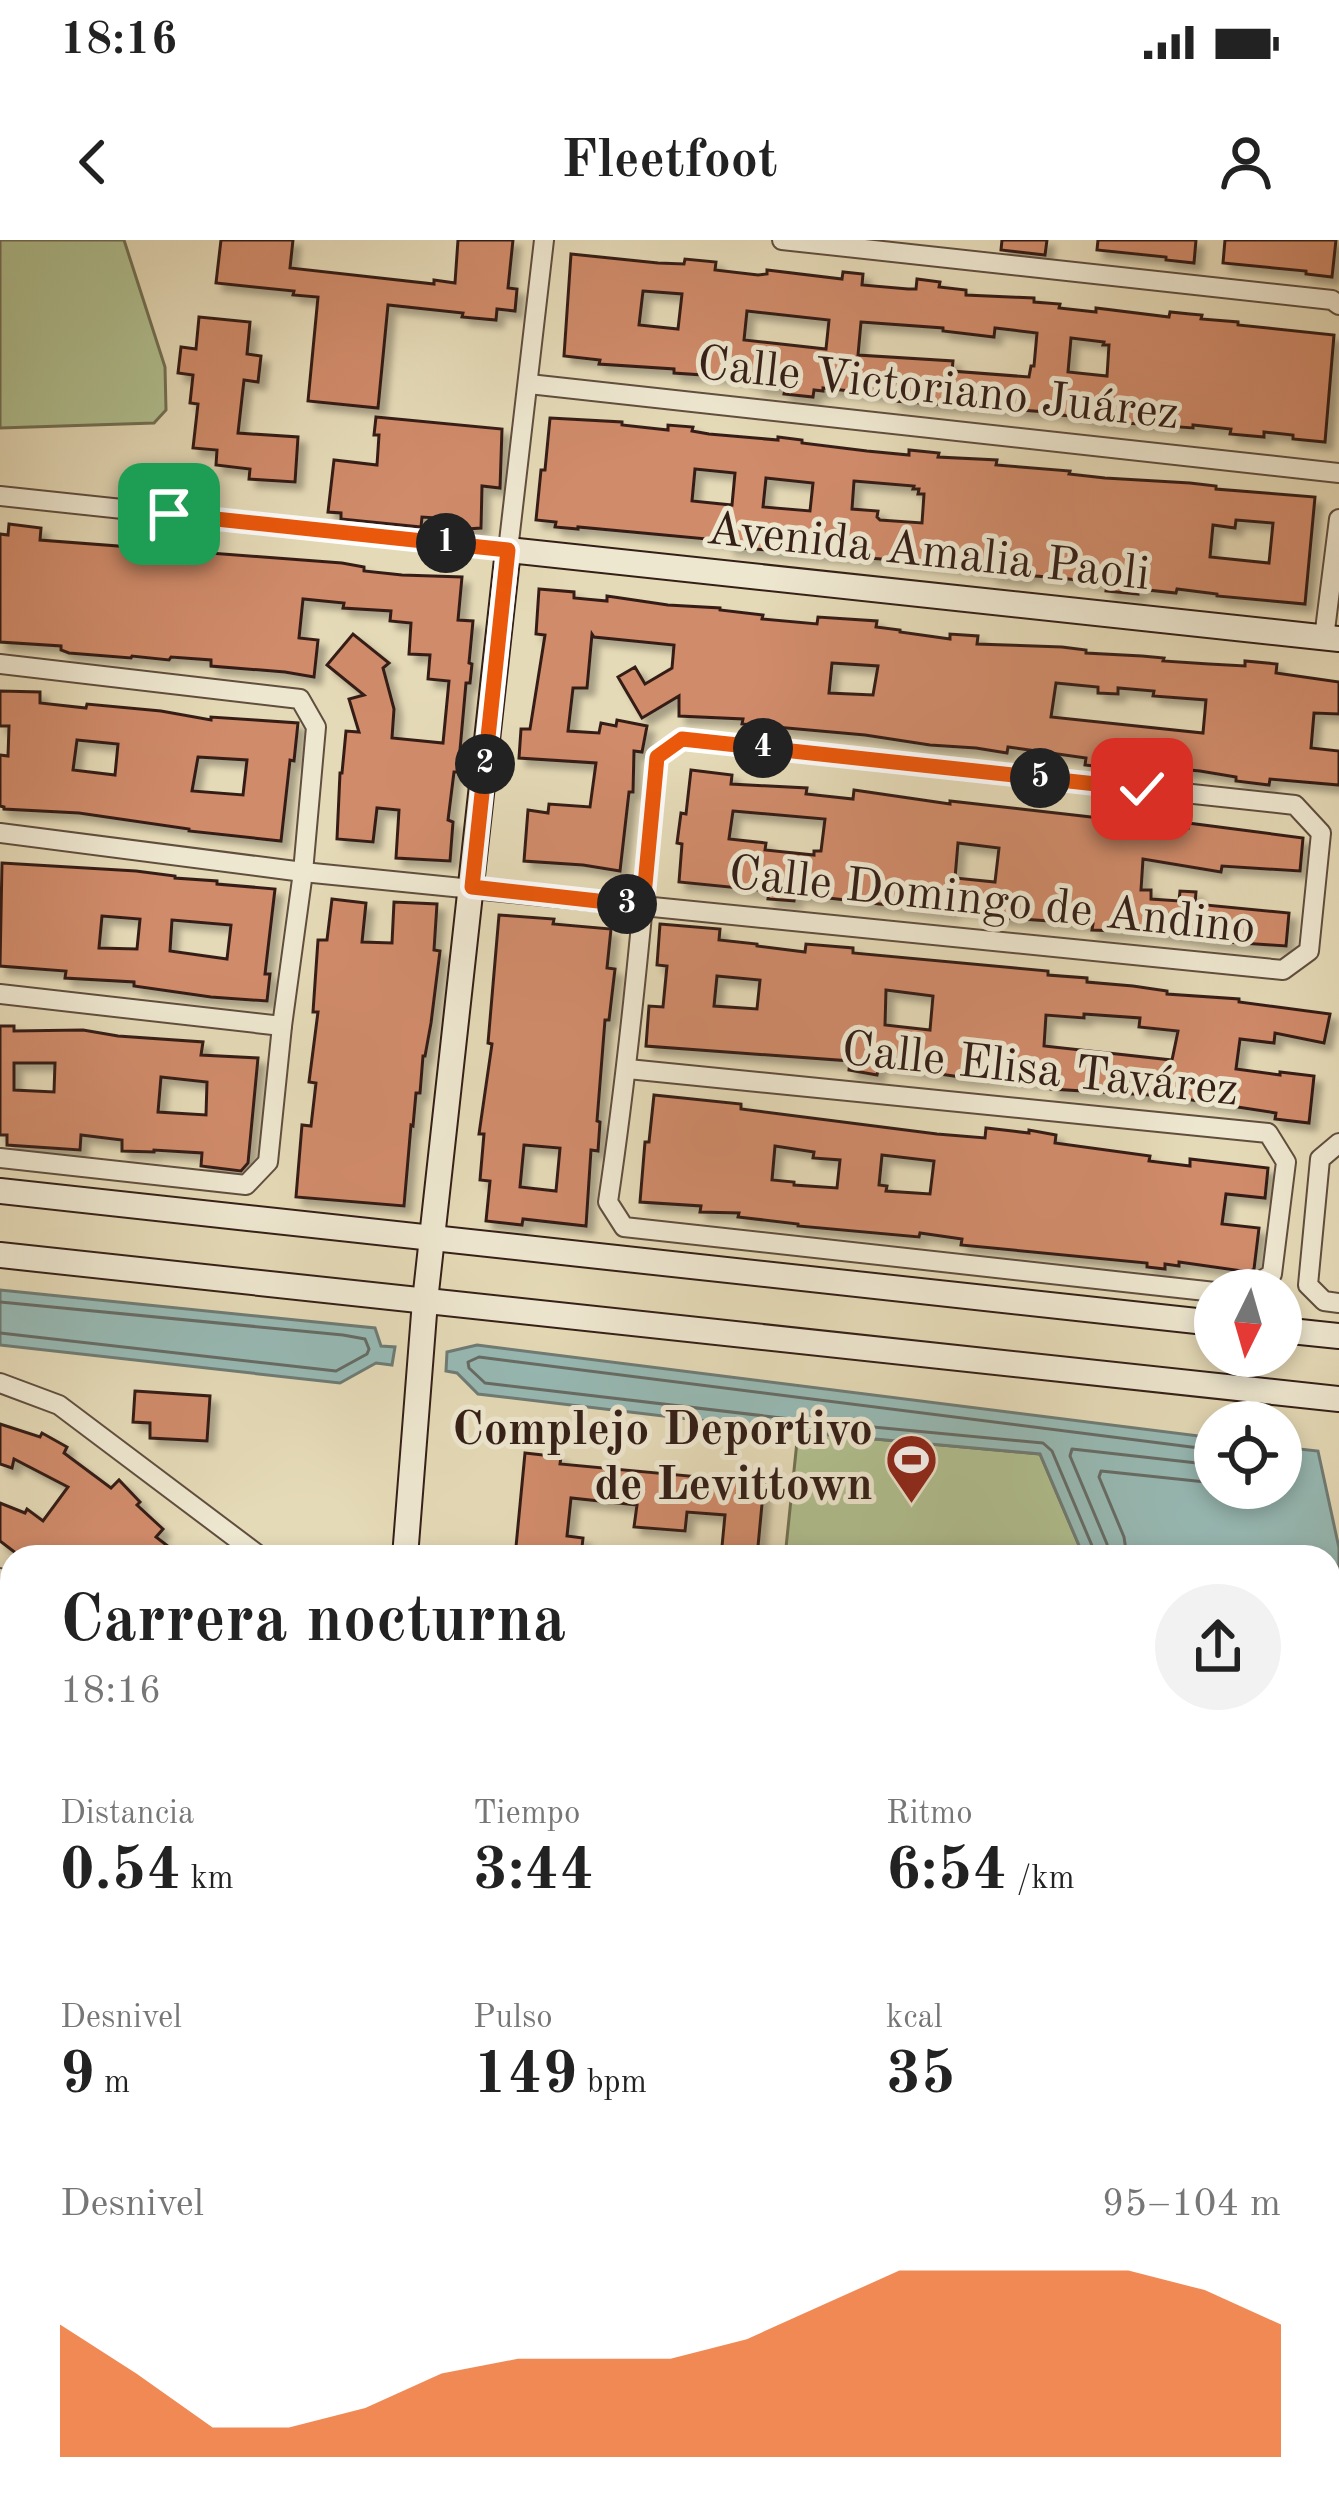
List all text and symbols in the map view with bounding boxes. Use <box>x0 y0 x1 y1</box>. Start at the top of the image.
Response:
text: 18:16 <box>60 19 177 64</box>
icon: back <box>60 129 126 195</box>
icon: person <box>1213 129 1279 195</box>
text: Fleetfoot <box>561 135 778 189</box>
street label: Calle Victoriano Juárez <box>695 341 1181 439</box>
pin <box>118 463 220 565</box>
icon: arrive <box>136 481 202 547</box>
street label: Avenida Amalia Paoli <box>704 506 1152 600</box>
pin: 1 <box>416 513 476 573</box>
text: 1 <box>436 526 456 559</box>
pin: 4 <box>733 718 793 778</box>
text: 4 <box>753 731 773 764</box>
pin: 2 <box>455 734 515 794</box>
pin <box>1091 738 1193 840</box>
text: 2 <box>475 747 495 780</box>
pin: 5 <box>1010 748 1070 808</box>
icon: check <box>1109 756 1175 822</box>
text: 5 <box>1030 761 1050 794</box>
street label: Calle Domingo de Andino <box>726 850 1258 954</box>
pin: 3 <box>597 874 657 934</box>
text: 3 <box>617 887 637 920</box>
street label: Calle Elisa Tavárez <box>839 1026 1241 1116</box>
north arrow <box>1194 1269 1302 1377</box>
map controls <box>1194 1269 1302 1509</box>
button: locate <box>1194 1401 1302 1509</box>
place label: Complejo Deportivo de Levittown <box>452 1407 873 1510</box>
sports icon: Complejo Deportivo de Levittown <box>884 1431 940 1505</box>
button: share <box>1155 1584 1281 1710</box>
text: Carrera nocturna <box>60 1590 566 1656</box>
text: 18:16 <box>60 1672 161 1711</box>
text: Distancia <box>60 1798 194 1831</box>
text: Tiempo <box>473 1798 580 1831</box>
text: Ritmo <box>886 1798 973 1831</box>
text: 0.54 <box>60 1842 181 1902</box>
text: 3:44 <box>473 1842 594 1902</box>
text: 6:54 <box>886 1842 1007 1902</box>
text: km <box>181 1863 234 1896</box>
text: /km <box>1007 1863 1075 1896</box>
text: Desnivel <box>60 2002 182 2035</box>
text: Pulso <box>473 2002 553 2035</box>
text: kcal <box>886 2002 943 2035</box>
text: 9 <box>60 2046 95 2106</box>
text: 149 <box>473 2046 577 2106</box>
text: 35 <box>886 2046 956 2106</box>
text: m <box>95 2067 130 2100</box>
text: bpm <box>577 2067 647 2100</box>
text: Desnivel <box>60 2185 204 2224</box>
text: 95–104 m <box>1102 2185 1281 2224</box>

